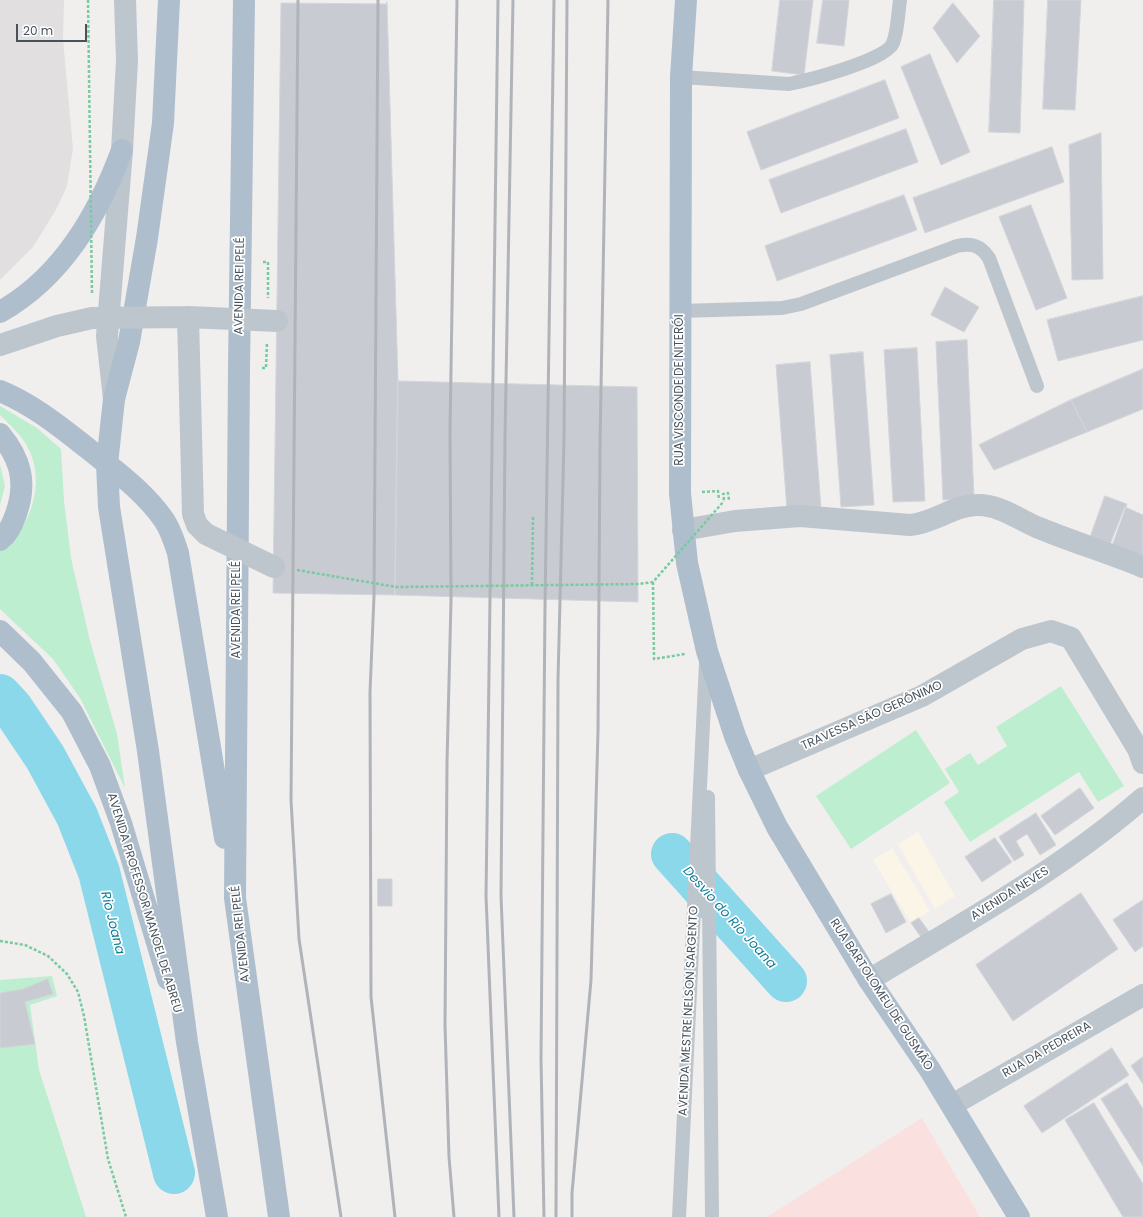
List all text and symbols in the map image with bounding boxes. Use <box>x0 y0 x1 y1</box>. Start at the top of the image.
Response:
scale bar <box>18 16 89 42</box>
text: 20 m <box>23 22 53 39</box>
street label: AVENIDA REI PELÉ <box>232 237 248 335</box>
street label: RUA VISCONDE DE NITERÓI <box>673 314 687 466</box>
street label: AVENIDA REI PELÉ <box>230 561 244 659</box>
street label: TRAVESSA SÃO GERÔNIMO <box>799 678 945 754</box>
street label: AVENIDA PROFESSOR MANOEL DE ABREU <box>104 791 184 1015</box>
water label: Desvio do Rio Joana <box>679 864 779 972</box>
street label: AVENIDA NEVES <box>968 864 1052 924</box>
street label: AVENIDA REI PELÉ <box>229 885 253 983</box>
water label: Rio Joana <box>97 890 127 956</box>
street label: AVENIDA MESTRE NELSON SARGENTO <box>676 906 702 1116</box>
street label: RUA BARTOLOMEU DE GUSMÃO <box>827 916 935 1074</box>
street label: RUA DA PEDREIRA <box>1000 1019 1094 1081</box>

